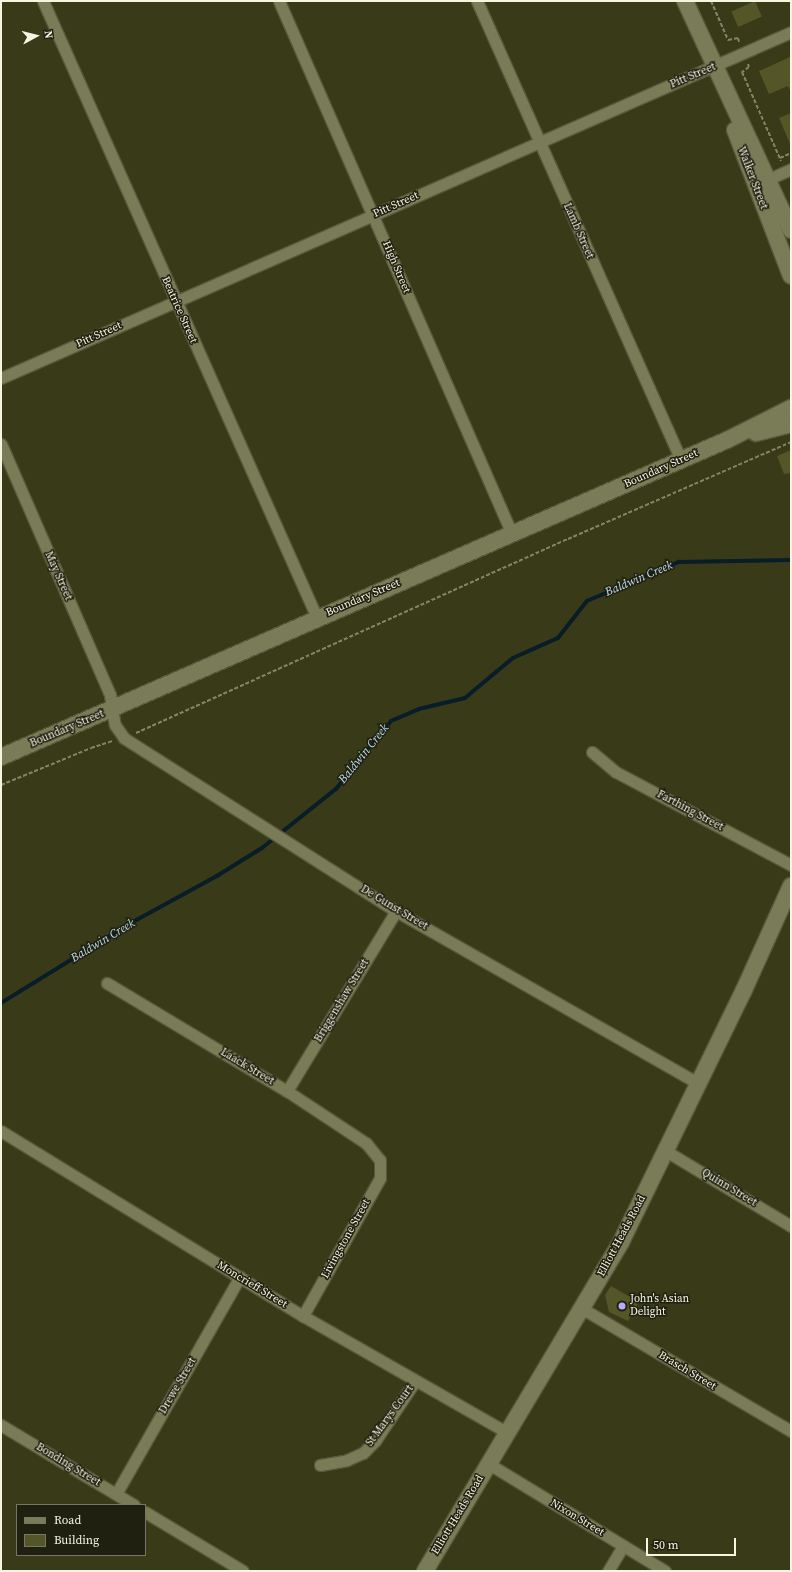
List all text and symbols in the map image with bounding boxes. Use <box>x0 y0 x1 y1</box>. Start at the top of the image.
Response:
north arrow <box>16 16 56 56</box>
text: N <box>40 30 56 39</box>
street label: Pitt Street <box>668 61 718 91</box>
street label: Walker Street <box>734 145 770 211</box>
street label: Pitt Street <box>371 189 421 221</box>
street label: Lamb Street <box>560 201 596 261</box>
street label: High Street <box>379 239 413 295</box>
street label: Beatrice Street <box>158 275 200 345</box>
street label: Pitt Street <box>74 319 124 351</box>
street label: Boundary Street <box>622 447 700 491</box>
street label: May Street <box>41 550 75 602</box>
water label: Baldwin Creek <box>603 558 675 600</box>
street label: Boundary Street <box>324 576 402 620</box>
street label: Boundary Street <box>28 707 106 751</box>
water label: Baldwin Creek <box>336 721 392 787</box>
street label: Farthing Street <box>655 788 725 834</box>
street label: De Gunst Street <box>358 883 430 933</box>
water label: Baldwin Creek <box>68 916 138 966</box>
street label: Briggenshaw Street <box>312 957 372 1045</box>
street label: Laack Street <box>218 1046 276 1088</box>
street label: Quinn Street <box>699 1166 759 1210</box>
street label: Elliott Heads Road <box>595 1193 649 1279</box>
street label: Livingstone Street <box>319 1197 373 1281</box>
street label: Moncrieff Street <box>215 1259 289 1311</box>
place label: John's Asian Delight <box>630 1293 689 1319</box>
marker: John's Asian Delight <box>617 1301 627 1311</box>
street label: Brasch Street <box>656 1349 718 1393</box>
street label: Drewe Street <box>157 1356 199 1416</box>
street label: St Marys Court <box>363 1383 417 1449</box>
street label: Bonding Street <box>34 1441 102 1489</box>
street label: Elliott Heads Road <box>429 1473 487 1557</box>
street label: Nixon Street <box>548 1497 606 1539</box>
legend <box>16 1504 146 1556</box>
text: Road <box>54 1512 81 1528</box>
scale bar <box>648 1530 738 1556</box>
text: Building <box>54 1532 99 1548</box>
text: 50 m <box>653 1537 679 1553</box>

